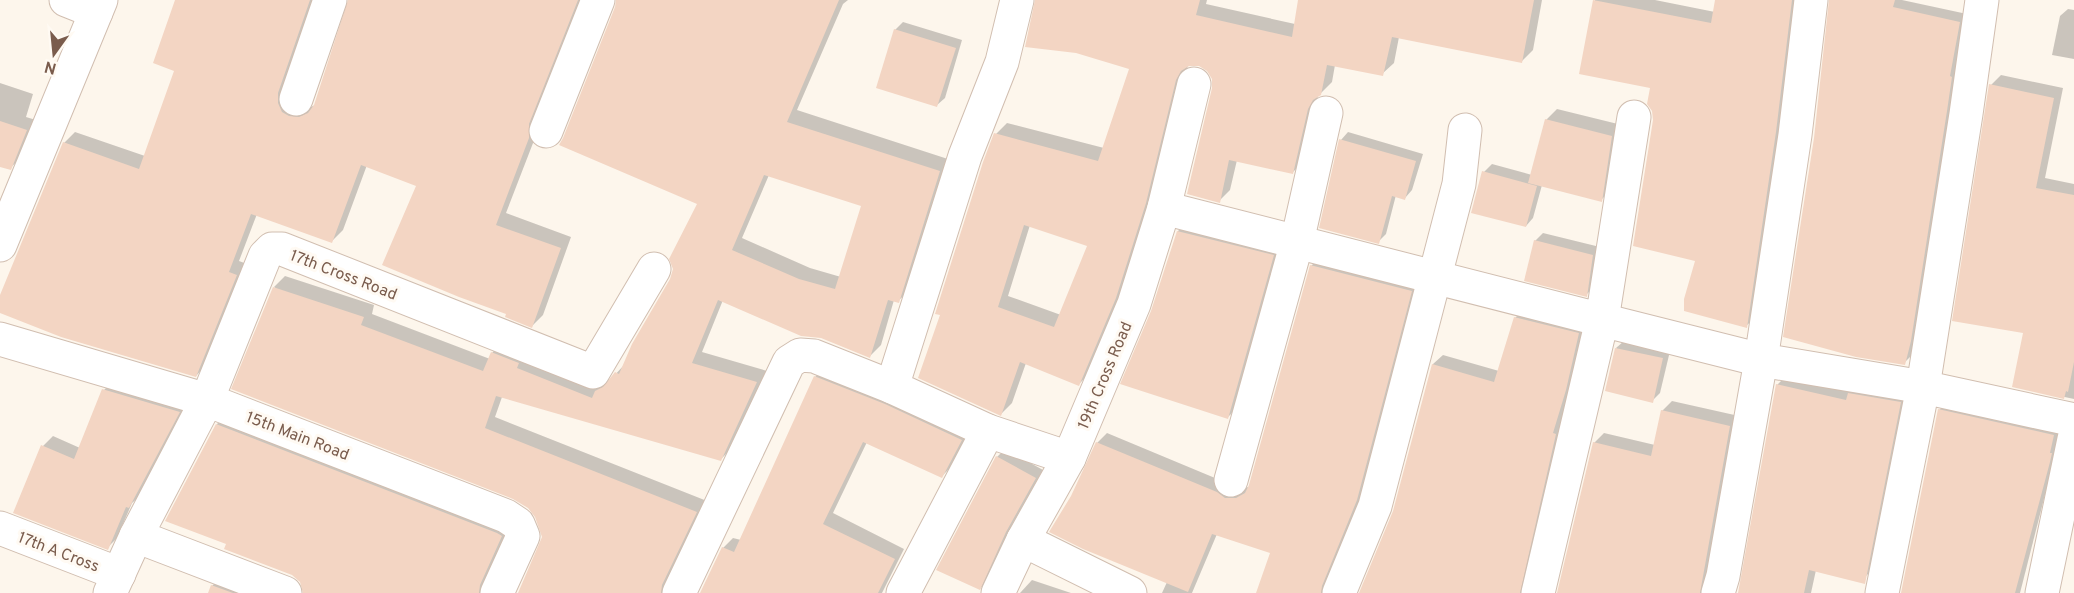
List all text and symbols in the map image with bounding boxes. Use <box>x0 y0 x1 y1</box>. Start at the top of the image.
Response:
north arrow <box>24 24 84 84</box>
text: N <box>42 55 59 78</box>
street label: 17th Cross Road <box>287 246 400 305</box>
street label: 19th Cross Road <box>1074 319 1137 433</box>
street label: 15th Main Road <box>243 408 352 466</box>
street label: 17th A Cross <box>15 528 102 578</box>

